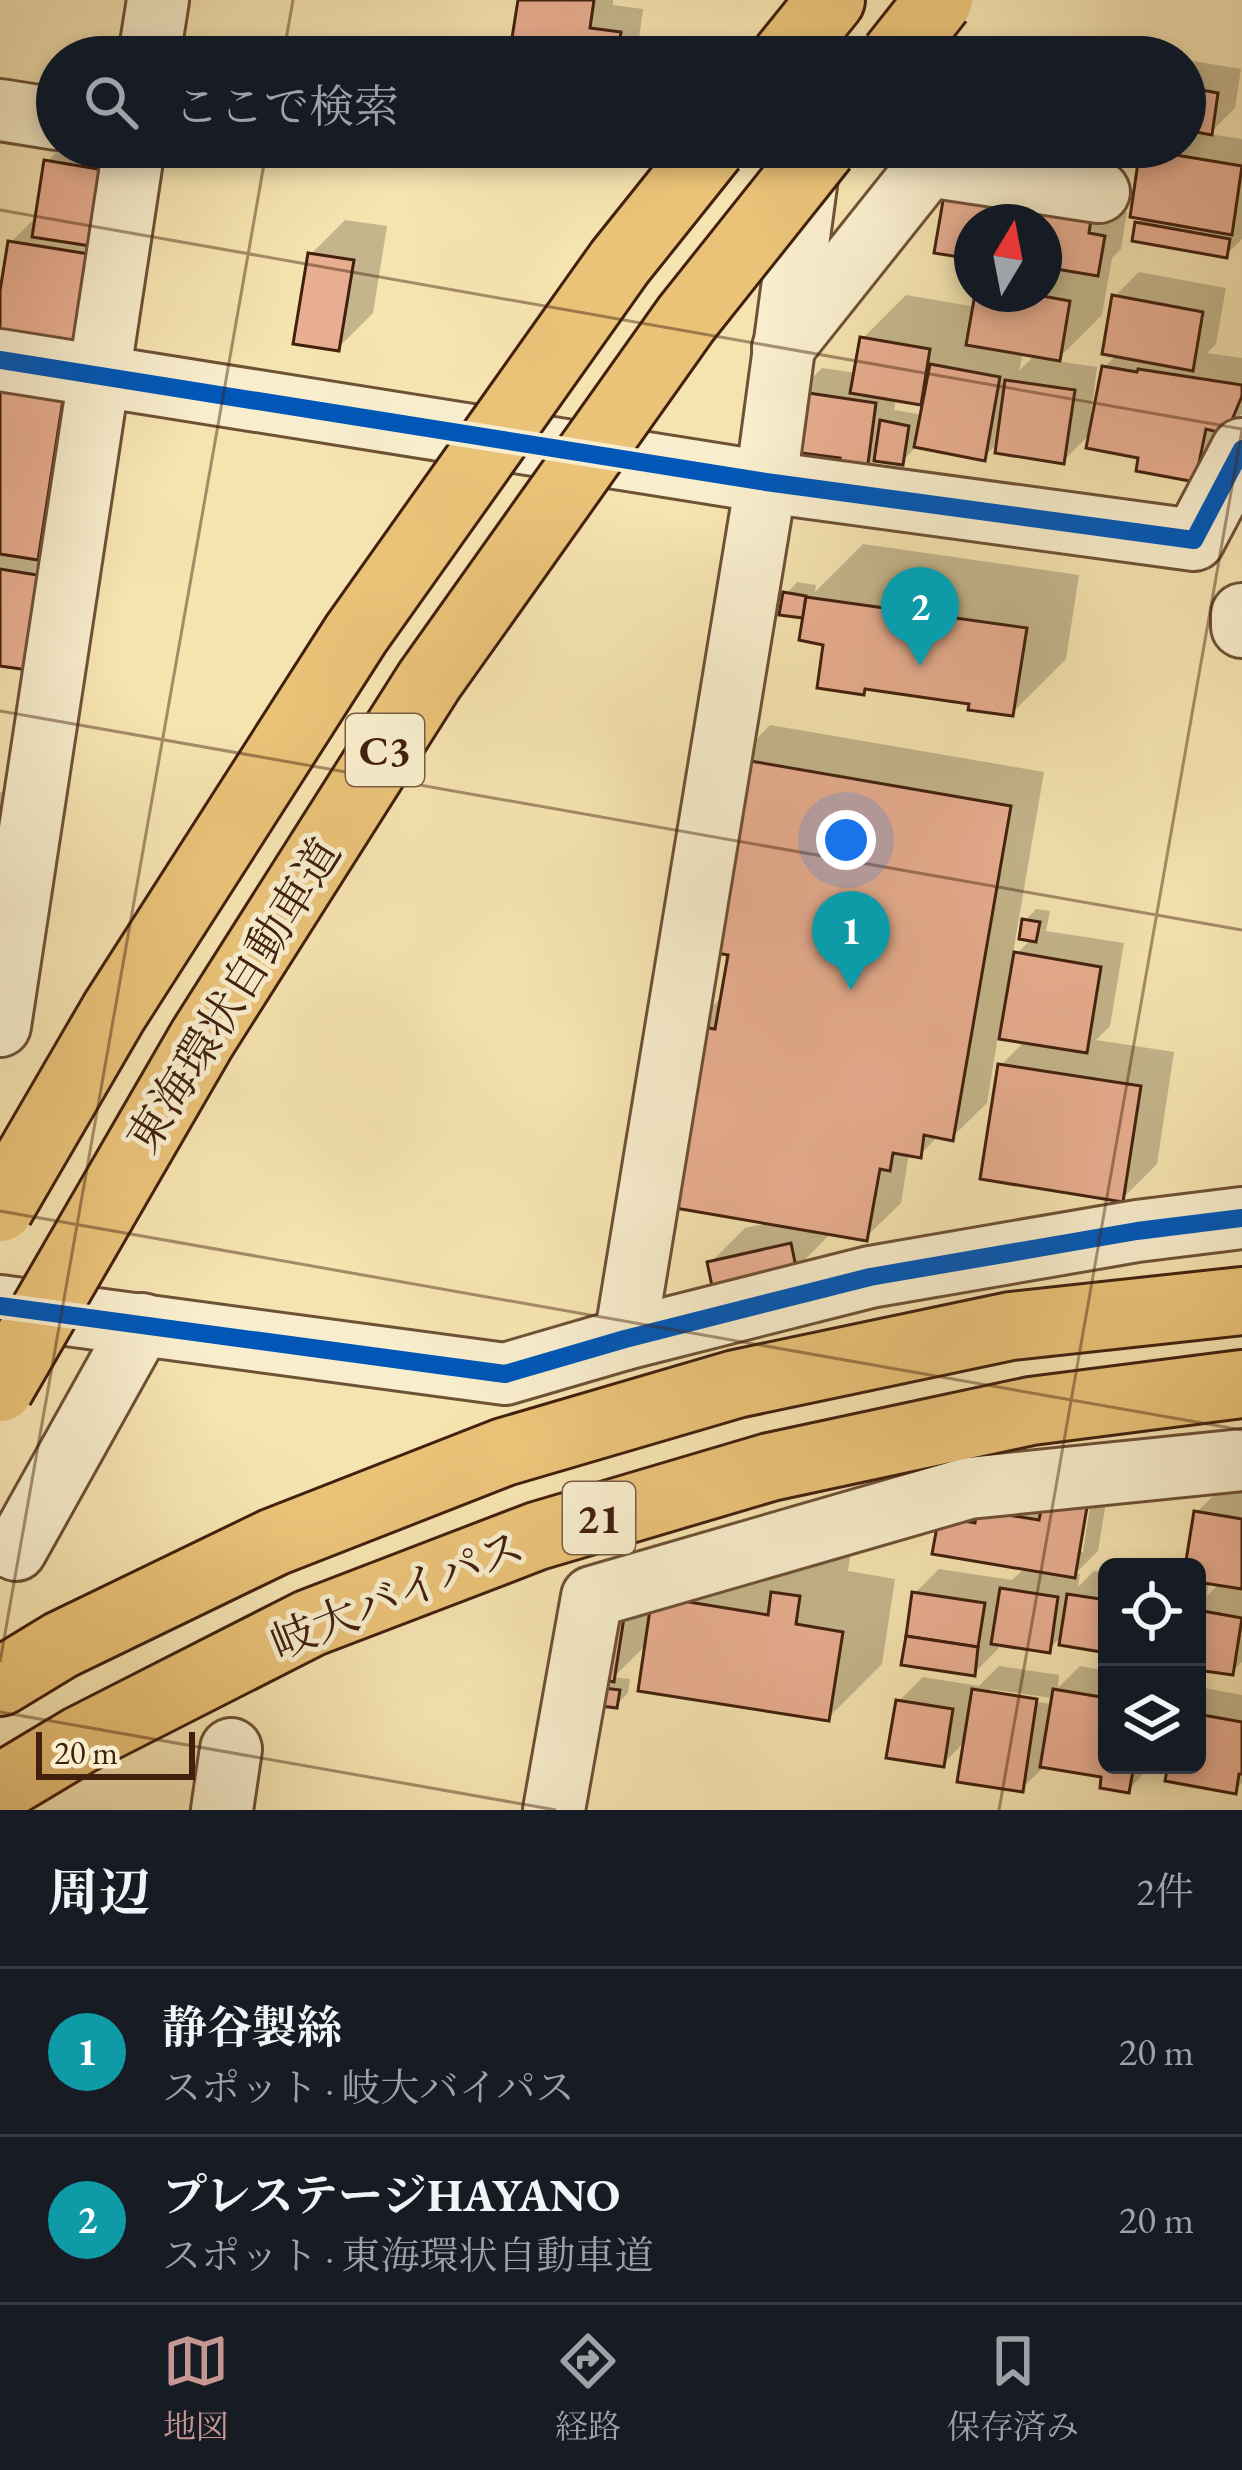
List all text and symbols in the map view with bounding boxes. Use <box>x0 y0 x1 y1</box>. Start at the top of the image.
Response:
search box <box>36 36 1206 168</box>
icon: search <box>78 69 144 135</box>
text: ここで検索 <box>174 77 399 135</box>
north arrow <box>954 204 1062 312</box>
pin: 2 <box>881 567 959 666</box>
road number: C3 <box>346 714 424 786</box>
your location <box>816 810 876 870</box>
street label: 東海環状自動車道 <box>113 827 353 1163</box>
pin: 1 <box>812 891 890 990</box>
road number: 21 <box>563 1482 635 1554</box>
street label: 岐大バイパス <box>261 1517 533 1671</box>
map controls <box>1098 1558 1206 1774</box>
button: locate <box>1098 1558 1206 1666</box>
button: layers <box>1098 1666 1206 1774</box>
scale bar <box>36 1726 195 1779</box>
text: 20 m <box>54 1731 118 1774</box>
text: 周辺 <box>48 1859 150 1925</box>
text: 2件 <box>1136 1866 1194 1917</box>
text: 静谷製絲 <box>162 1998 342 2056</box>
text: 1 <box>77 2026 97 2077</box>
text: 20 m <box>1118 2026 1194 2077</box>
text: スポット · 岐大バイパス <box>162 2062 575 2113</box>
text: プレステージHAYANO <box>162 2166 620 2224</box>
text: 2 <box>77 2194 97 2245</box>
text: 20 m <box>1118 2194 1194 2245</box>
text: スポット · 東海環状自動車道 <box>162 2230 653 2281</box>
tab: 地図 <box>163 2328 229 2448</box>
tab: 経路 <box>555 2328 621 2448</box>
tab: 保存済み <box>947 2328 1079 2448</box>

